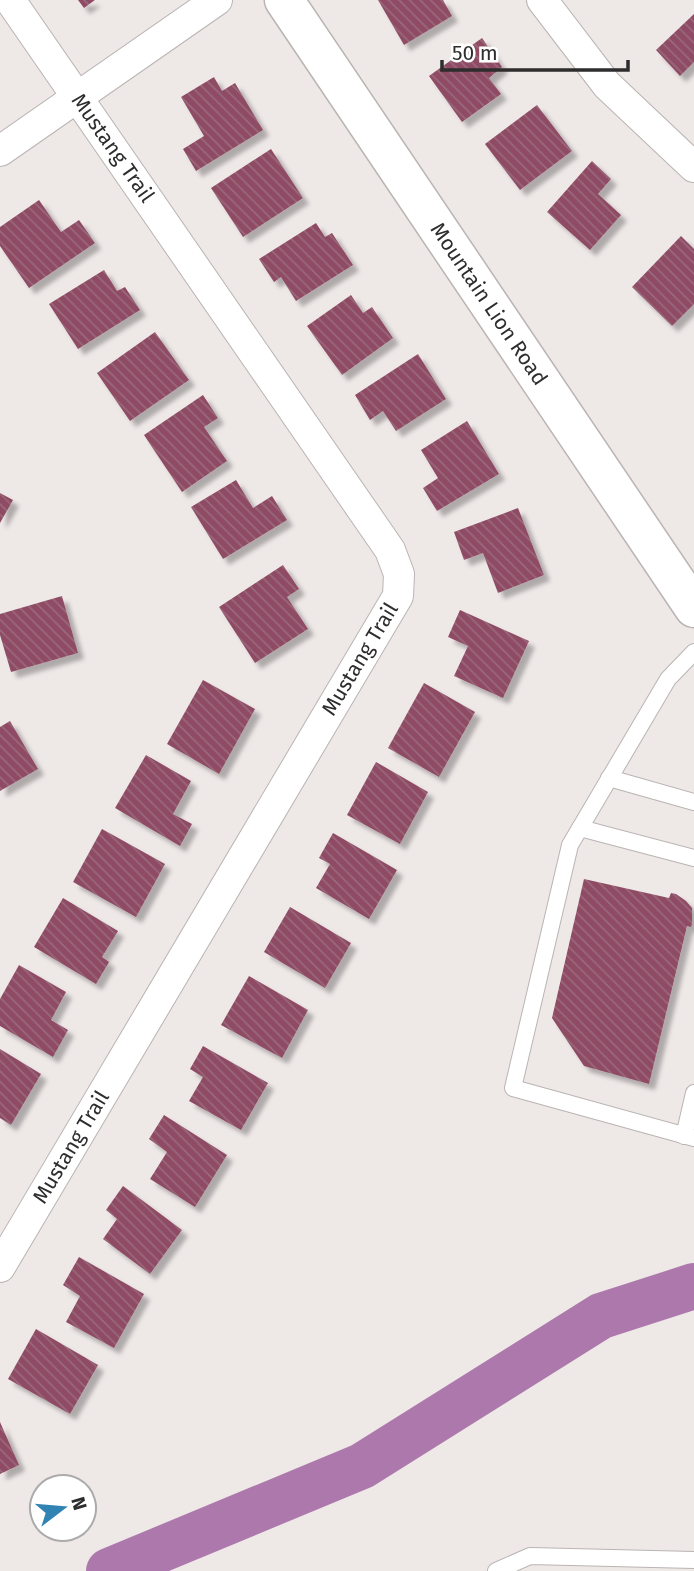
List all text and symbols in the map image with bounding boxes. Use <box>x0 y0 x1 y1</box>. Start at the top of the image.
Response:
scale bar <box>442 28 628 72</box>
text: 50 m <box>452 40 498 66</box>
street label: Mustang Trail <box>66 88 160 208</box>
street label: Mountain Lion Road <box>425 218 553 390</box>
street label: Mustang Trail <box>316 598 404 720</box>
street label: Mustang Trail <box>27 1086 115 1208</box>
north arrow <box>28 1473 98 1543</box>
text: N <box>66 1494 92 1513</box>

